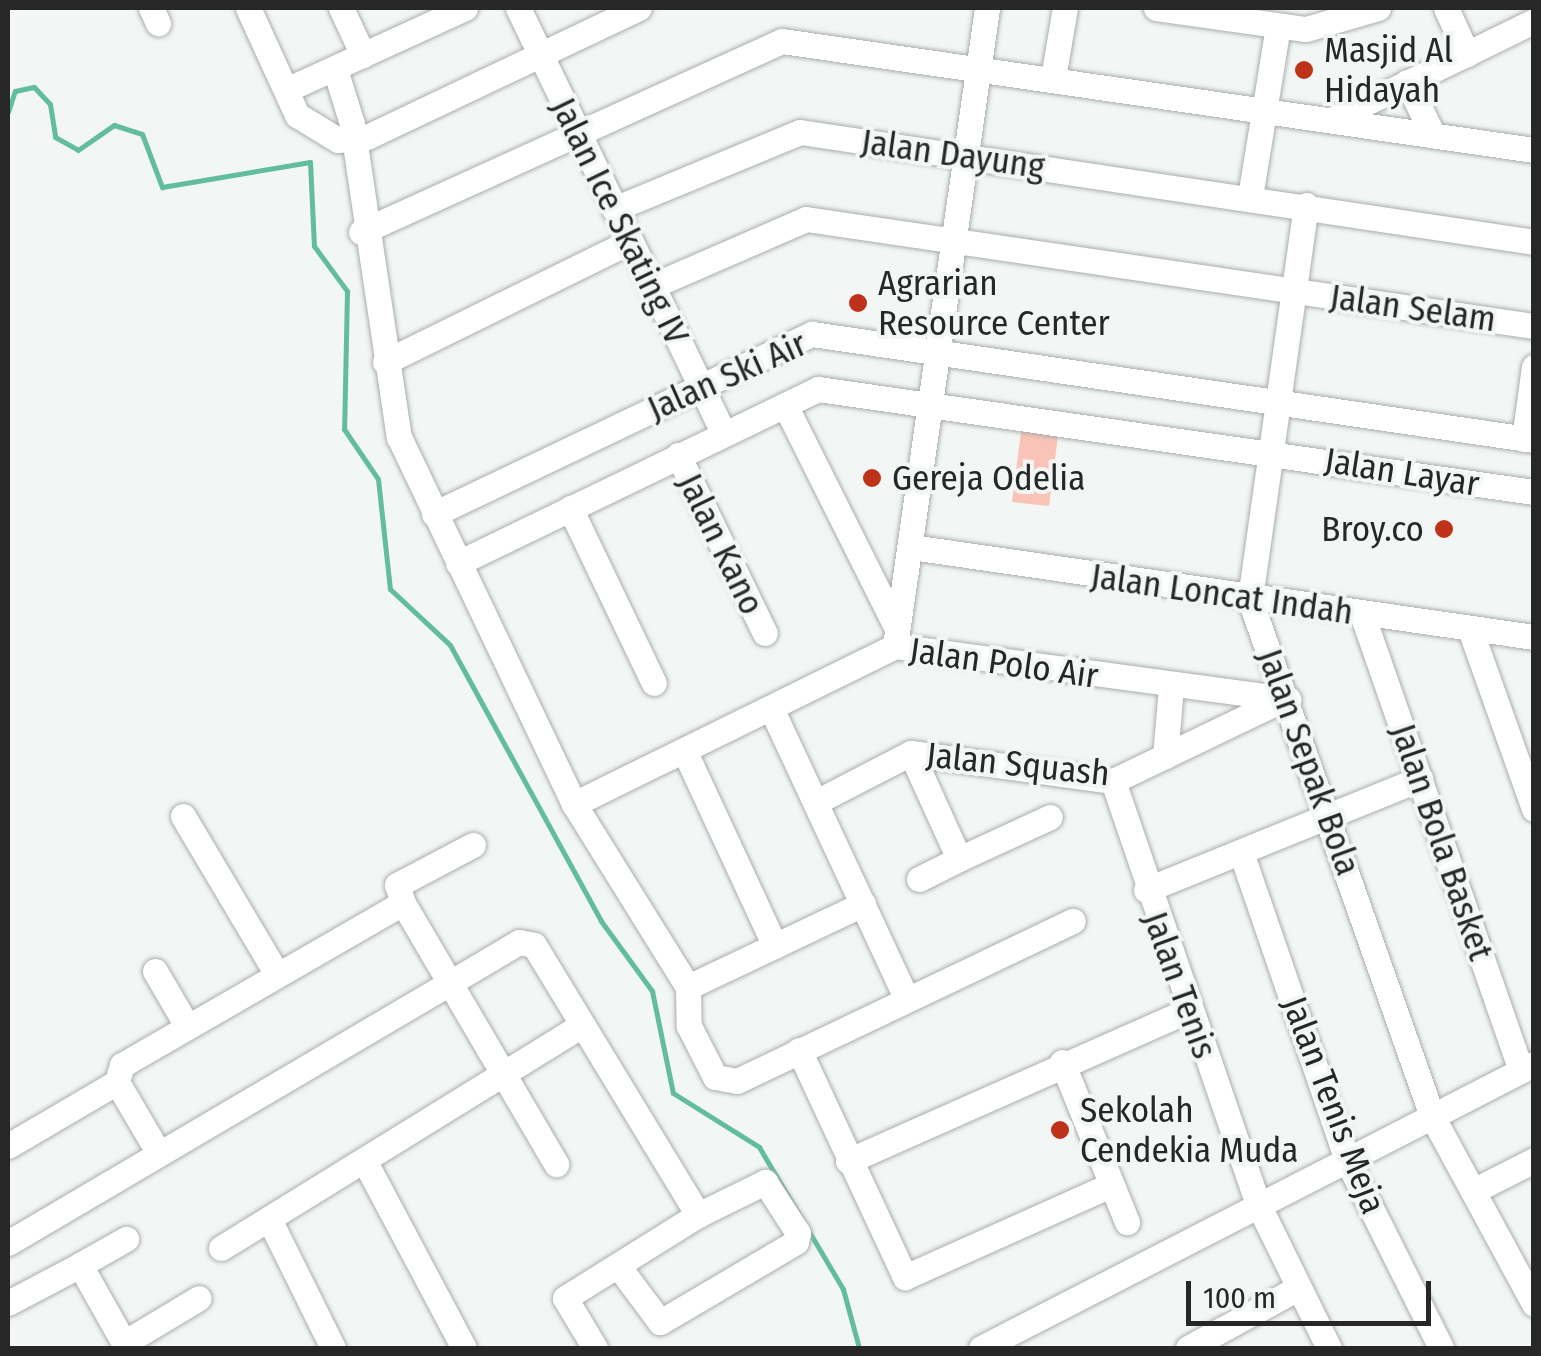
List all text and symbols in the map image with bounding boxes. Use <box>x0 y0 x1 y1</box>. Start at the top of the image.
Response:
place label: Masjid Al Hidayah <box>1324 29 1453 111</box>
marker: Masjid Al Hidayah <box>1293 59 1315 81</box>
street label: Jalan Ice Skating IV <box>542 91 698 351</box>
street label: Jalan Dayung <box>859 120 1047 188</box>
place label: Agrarian Resource Center <box>878 262 1110 344</box>
street label: Jalan Selam <box>1327 276 1499 340</box>
marker: Agrarian Resource Center <box>847 292 869 314</box>
street label: Jalan Ski Air <box>641 322 813 430</box>
street label: Jalan Layar <box>1322 439 1482 505</box>
place label: Gereja Odelia <box>892 457 1085 499</box>
street label: Jalan Kano <box>669 467 773 621</box>
marker: Gereja Odelia <box>861 467 883 489</box>
place label: Broy.co <box>1321 508 1424 550</box>
marker: Broy.co <box>1433 518 1455 540</box>
street label: Jalan Loncat Indah <box>1088 555 1356 633</box>
street label: Jalan Polo Air <box>907 629 1101 697</box>
street label: Jalan Sepak Bola <box>1249 643 1369 881</box>
street label: Jalan Bola Basket <box>1382 718 1502 966</box>
street label: Jalan Squash <box>924 734 1112 794</box>
street label: Jalan Tenis <box>1134 906 1226 1064</box>
street label: Jalan Tenis Meja <box>1273 990 1395 1220</box>
place label: Sekolah Cendekia Muda <box>1080 1089 1298 1171</box>
marker: Sekolah Cendekia Muda <box>1049 1119 1071 1141</box>
scale bar <box>1191 1261 1436 1323</box>
text: 100 m <box>1203 1280 1276 1316</box>

